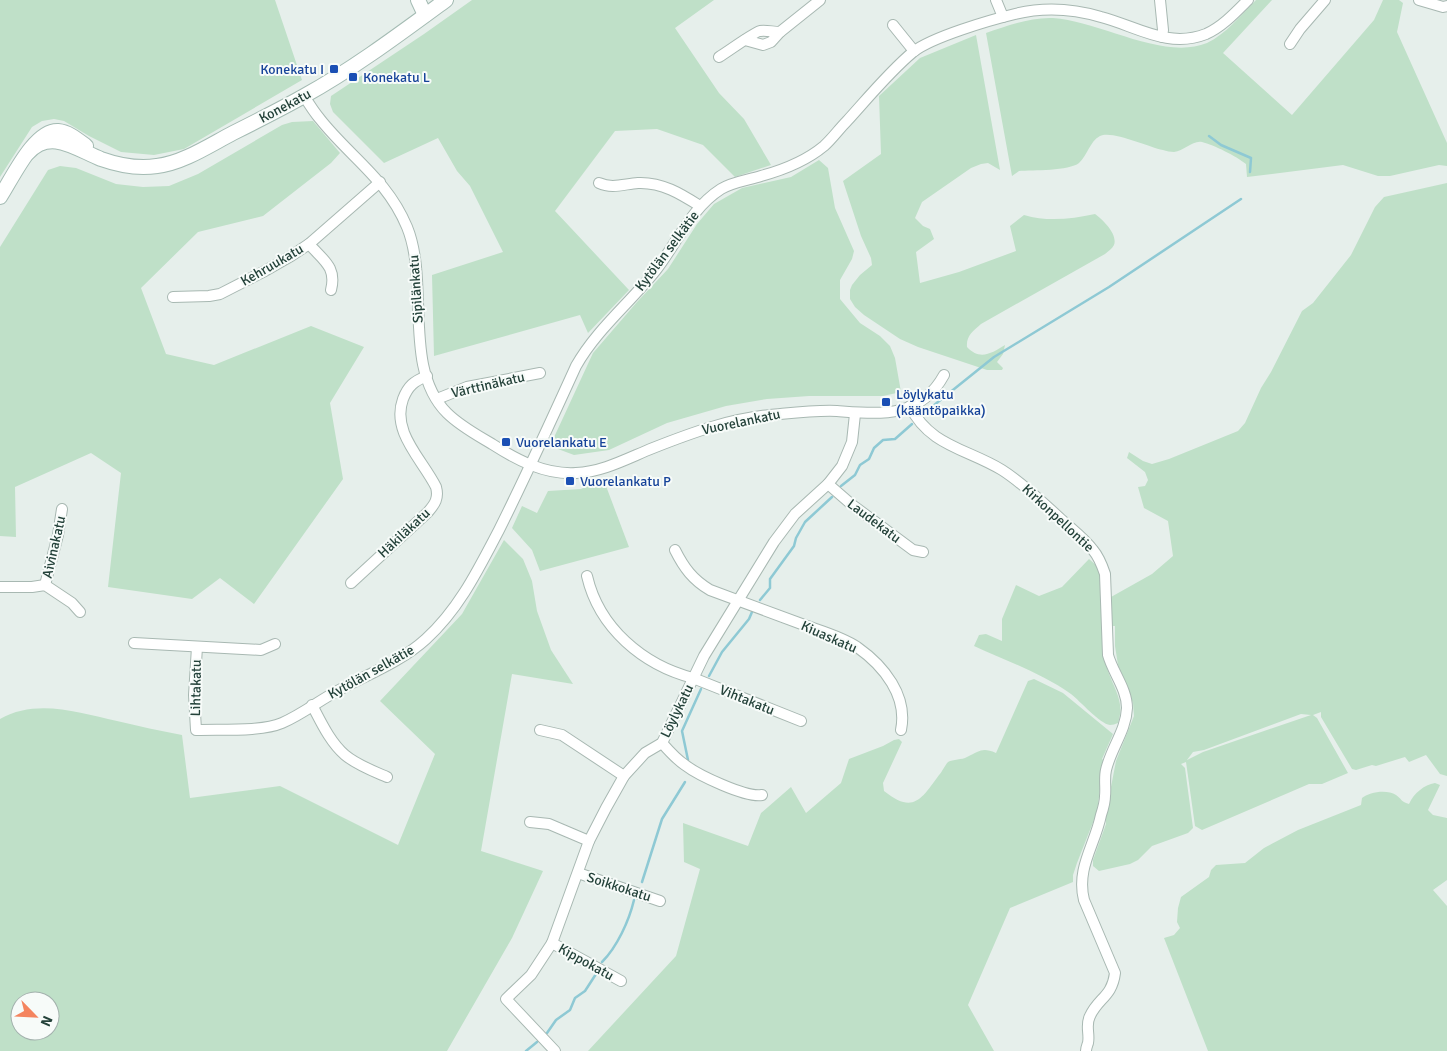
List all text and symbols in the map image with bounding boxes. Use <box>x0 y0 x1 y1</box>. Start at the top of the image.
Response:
place label: Konekatu I <box>260 61 324 78</box>
marker: Konekatu I <box>328 63 340 75</box>
place label: Konekatu L <box>363 69 430 86</box>
marker: Konekatu L <box>347 71 359 83</box>
street label: Konekatu <box>256 85 314 127</box>
street label: Kytölän selkätie <box>631 208 703 294</box>
street label: Kehruukatu <box>238 240 306 290</box>
street label: Sipilänkatu <box>405 254 427 324</box>
street label: Värttinäkatu <box>450 368 526 402</box>
place label: Löylykatu (kääntöpaikka) <box>896 386 986 419</box>
marker: Löylykatu (kääntöpaikka) <box>880 396 892 408</box>
street label: Vuorelankatu <box>700 405 782 439</box>
place label: Vuorelankatu E <box>516 434 607 451</box>
marker: Vuorelankatu E <box>500 436 512 448</box>
place label: Vuorelankatu P <box>580 473 671 490</box>
marker: Vuorelankatu P <box>564 475 576 487</box>
street label: Kirkonpellontie <box>1019 480 1097 556</box>
street label: Laudekatu <box>844 495 904 547</box>
street label: Häkiläkatu <box>374 505 434 561</box>
street label: Aivinakatu <box>39 514 69 580</box>
street label: Kiuaskatu <box>798 617 860 657</box>
street label: Kytölän selkätie <box>325 641 417 703</box>
street label: Lihtakatu <box>187 659 205 717</box>
street label: Löylykatu <box>657 681 697 741</box>
street label: Vihtakatu <box>717 681 777 719</box>
street label: Soikkokatu <box>585 869 653 905</box>
street label: Kippokatu <box>555 940 617 984</box>
north arrow <box>10 991 60 1041</box>
text: N <box>37 1013 56 1029</box>

